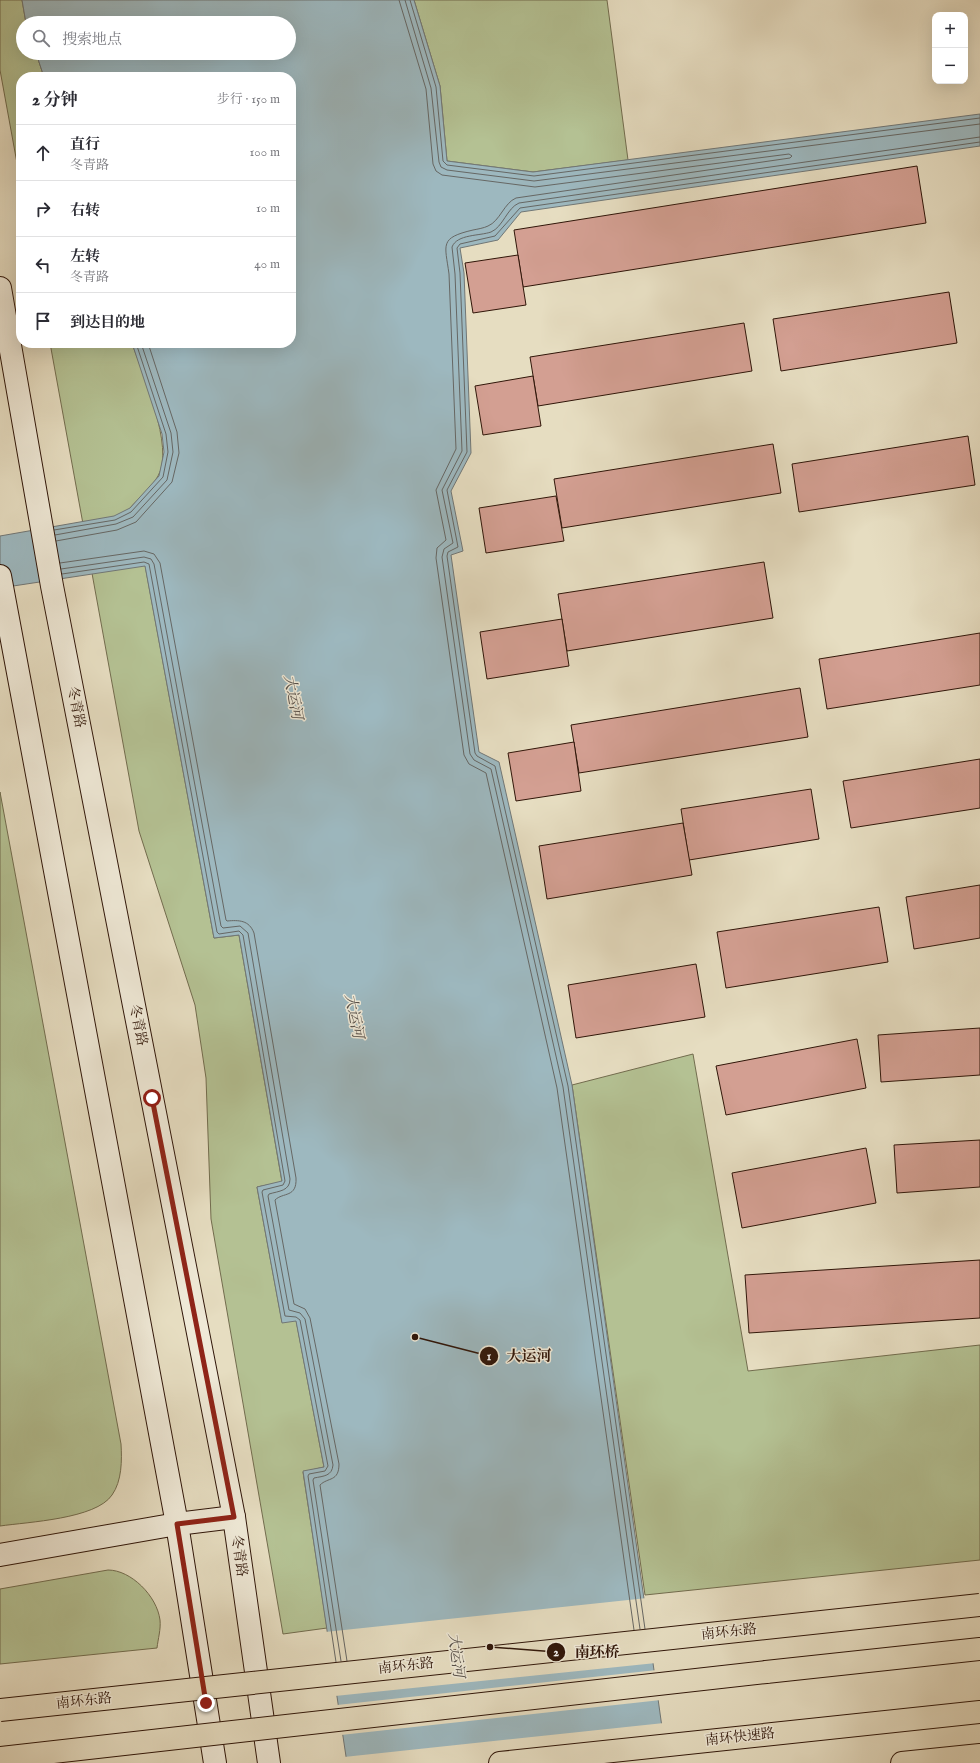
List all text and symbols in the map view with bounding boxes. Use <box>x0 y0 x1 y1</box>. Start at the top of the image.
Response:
map controls <box>932 12 968 84</box>
button: + <box>932 12 968 48</box>
search box <box>16 16 296 60</box>
icon: search <box>30 27 52 49</box>
text: 搜索地点 <box>62 30 122 49</box>
button: − <box>932 48 968 84</box>
text: 2 分钟 <box>32 90 78 111</box>
text: 步行 · 150 m <box>217 91 280 108</box>
text: 直行 <box>70 135 100 154</box>
icon: ahead <box>32 142 54 164</box>
text: 100 m <box>250 144 280 161</box>
text: 冬青路 <box>70 157 109 174</box>
icon: right <box>32 198 54 220</box>
text: 10 m <box>256 200 280 217</box>
text: 右转 <box>70 201 100 220</box>
text: 左转 <box>70 247 100 266</box>
icon: left <box>32 254 54 276</box>
text: 40 m <box>254 256 280 273</box>
text: 冬青路 <box>70 269 109 286</box>
icon: arrive <box>32 310 54 332</box>
text: 到达目的地 <box>70 313 145 332</box>
water label: 大运河 <box>279 673 307 724</box>
street label: 冬青路 <box>63 685 89 729</box>
water label: 大运河 <box>340 992 368 1043</box>
street label: 冬青路 <box>125 1003 151 1047</box>
route start <box>143 1089 161 1107</box>
callout: 大运河 <box>479 1342 560 1369</box>
text: 大运河 <box>506 1347 552 1366</box>
text: 1 <box>487 1349 492 1364</box>
street label: 冬青路 <box>227 1534 251 1578</box>
street label: 南环东路 <box>700 1620 758 1644</box>
water label: 大运河 <box>444 1632 469 1681</box>
callout: 南环桥 <box>546 1639 627 1666</box>
text: 南环桥 <box>574 1643 620 1662</box>
text: 2 <box>553 1645 559 1660</box>
street label: 南环东路 <box>377 1654 435 1678</box>
street label: 南环东路 <box>55 1689 113 1713</box>
route end <box>197 1694 215 1712</box>
street label: 南环快速路 <box>704 1724 776 1750</box>

